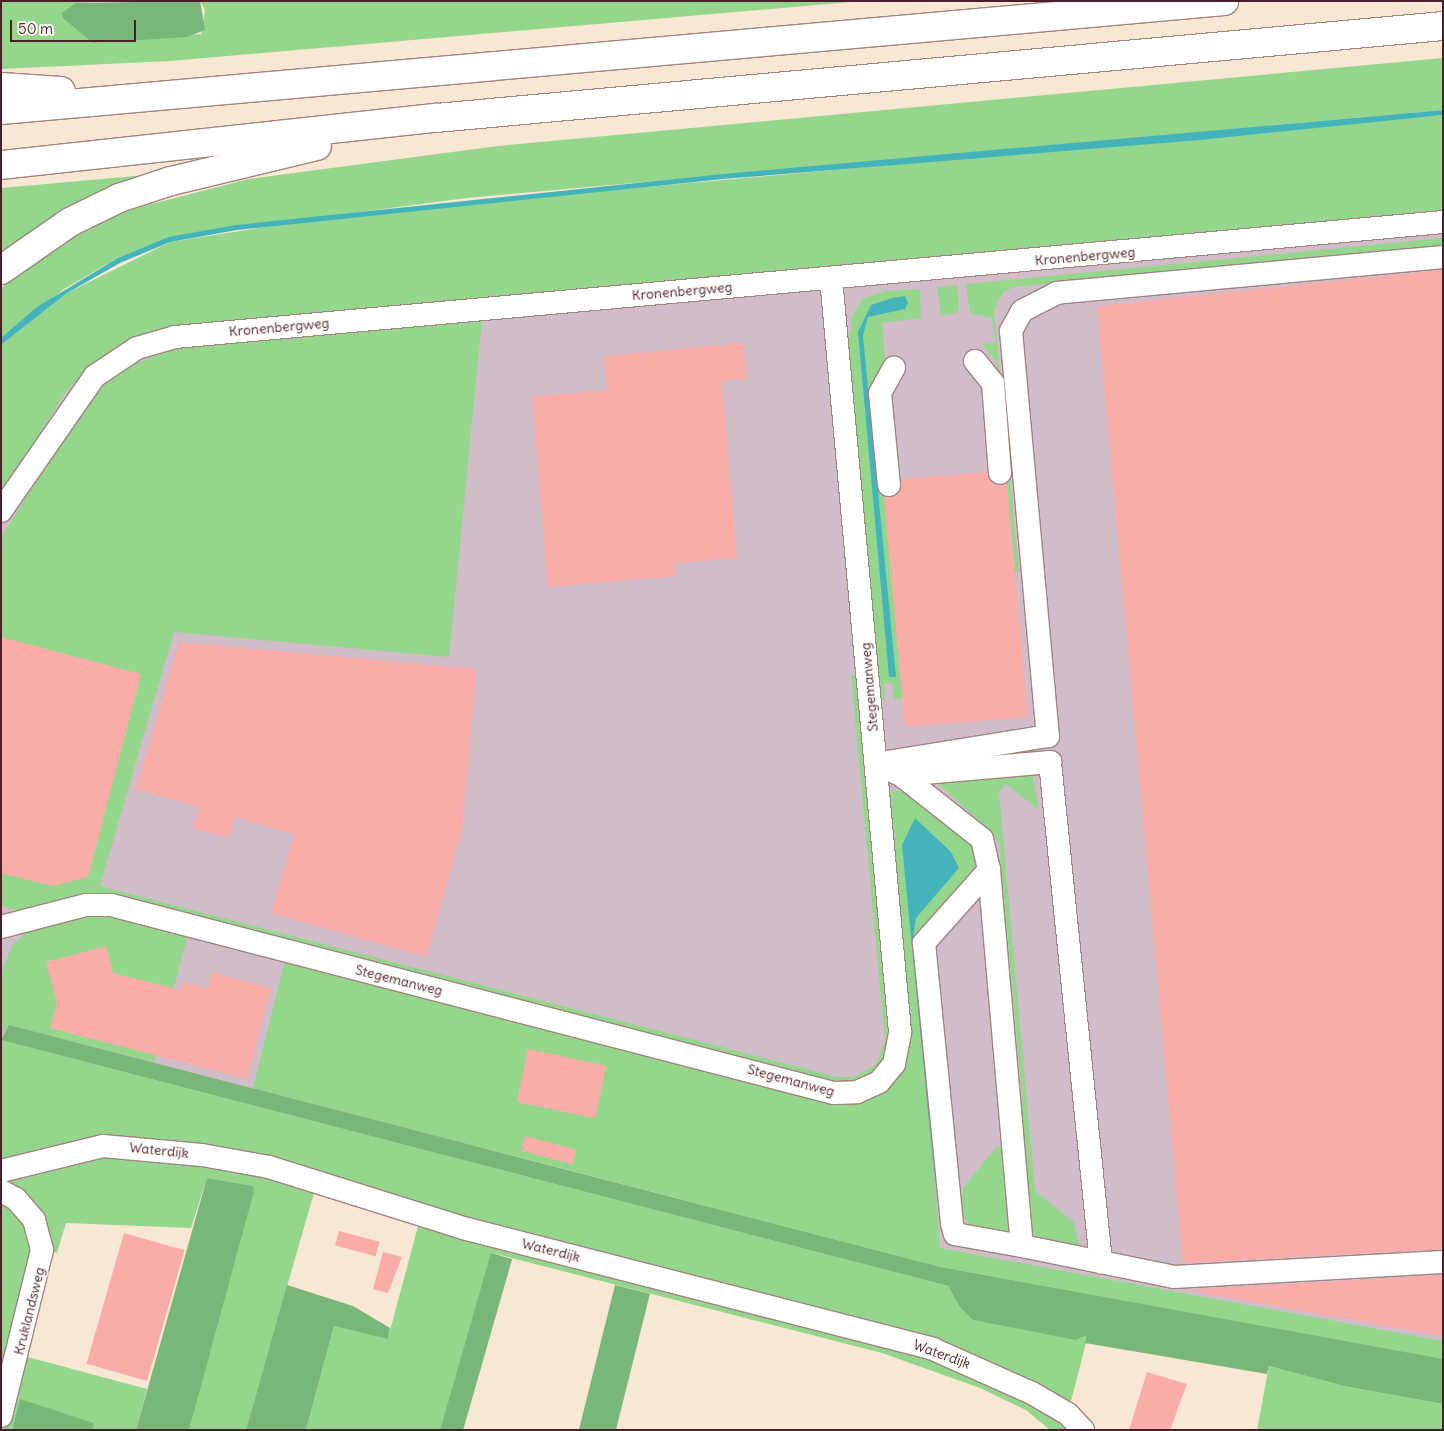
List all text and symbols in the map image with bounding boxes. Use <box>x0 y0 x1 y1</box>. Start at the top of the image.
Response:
scale bar <box>12 10 139 42</box>
text: 50 m <box>18 19 53 38</box>
street label: Kronenbergweg <box>1034 243 1136 269</box>
street label: Kronenbergweg <box>631 278 733 304</box>
street label: Kronenbergweg <box>228 314 330 340</box>
street label: Stegemanweg <box>857 642 881 732</box>
street label: Stegemanweg <box>353 961 445 999</box>
street label: Stegemanweg <box>746 1060 836 1100</box>
street label: Waterdijk <box>129 1139 189 1161</box>
street label: Waterdijk <box>520 1235 582 1265</box>
street label: Kruklandsweg <box>10 1265 48 1357</box>
street label: Waterdijk <box>911 1336 973 1372</box>

